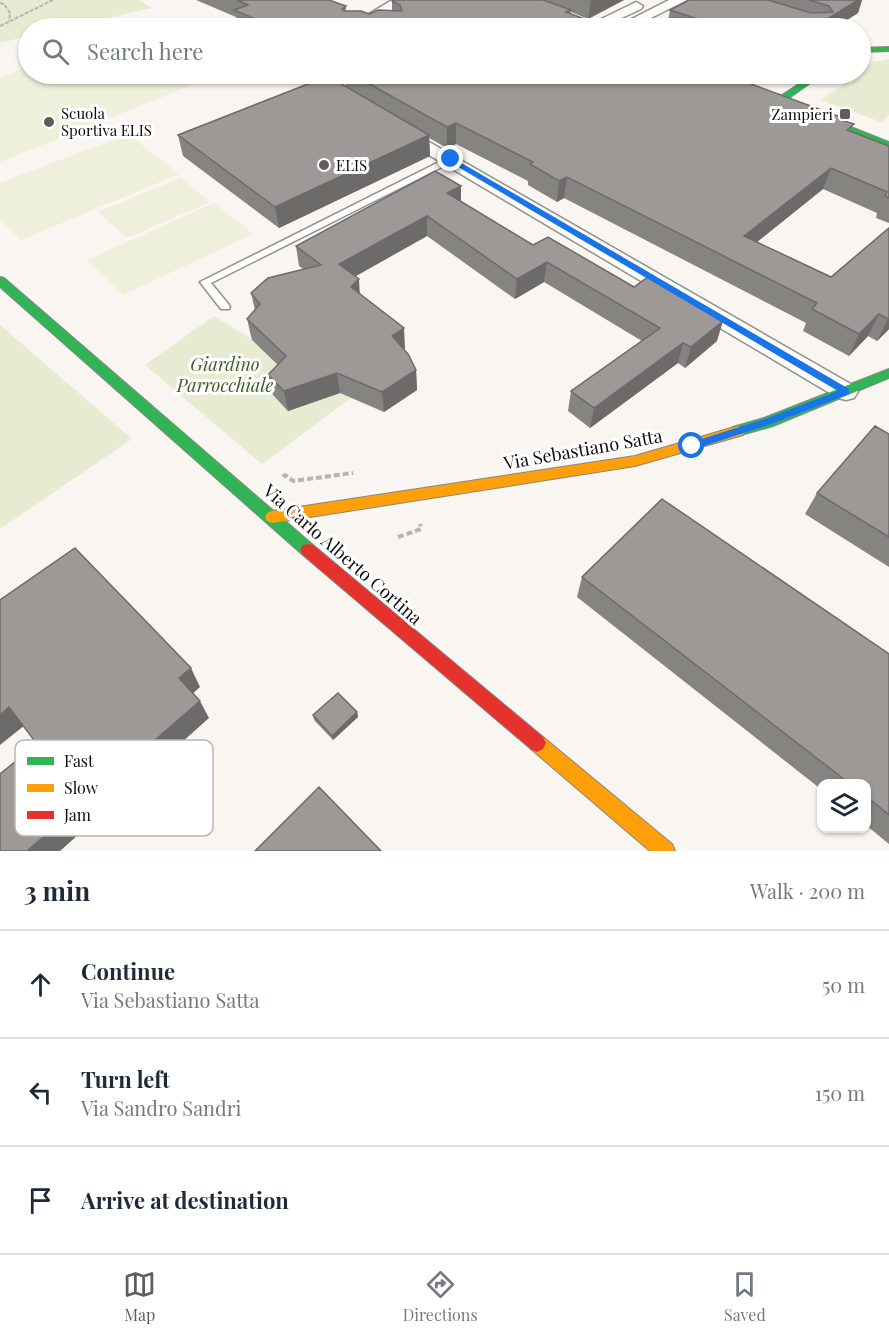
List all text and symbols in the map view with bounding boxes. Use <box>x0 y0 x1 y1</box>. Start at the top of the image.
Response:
search box <box>18 18 871 84</box>
icon: search <box>39 35 72 68</box>
text: Search here <box>87 36 203 66</box>
place label: Scuola Sportiva ELIS <box>61 103 152 140</box>
place label: Zampieri <box>772 104 834 124</box>
marker: Zampieri <box>838 107 852 121</box>
marker: Scuola Sportiva ELIS <box>42 115 56 129</box>
route end <box>437 145 463 171</box>
place label: ELIS <box>336 155 367 175</box>
marker: ELIS <box>317 158 331 172</box>
park label: Giardino Parrocchiale <box>176 352 273 397</box>
street label: Via Sebastiano Satta <box>501 423 664 475</box>
route start <box>678 432 704 458</box>
street label: Via Carlo Alberto Cortina <box>258 478 428 630</box>
legend <box>15 740 213 836</box>
text: Fast <box>64 750 94 771</box>
text: Slow <box>64 777 99 798</box>
map controls <box>817 779 871 833</box>
button: layers <box>817 779 871 833</box>
text: Jam <box>63 804 91 825</box>
text: 3 min <box>24 873 90 908</box>
text: Walk · 200 m <box>750 877 865 904</box>
text: Continue <box>81 956 175 986</box>
icon: ahead <box>24 968 57 1001</box>
text: 50 m <box>822 971 865 998</box>
text: Via Sebastiano Satta <box>81 986 260 1013</box>
text: Turn left <box>81 1064 170 1094</box>
icon: left <box>24 1076 57 1109</box>
text: 150 m <box>815 1079 865 1106</box>
text: Via Sandro Sandri <box>81 1094 241 1121</box>
icon: arrive <box>24 1184 57 1217</box>
text: Arrive at destination <box>81 1185 289 1215</box>
tab: Map <box>123 1268 156 1325</box>
tab: Directions <box>403 1268 478 1325</box>
tab: Saved <box>724 1268 766 1325</box>

